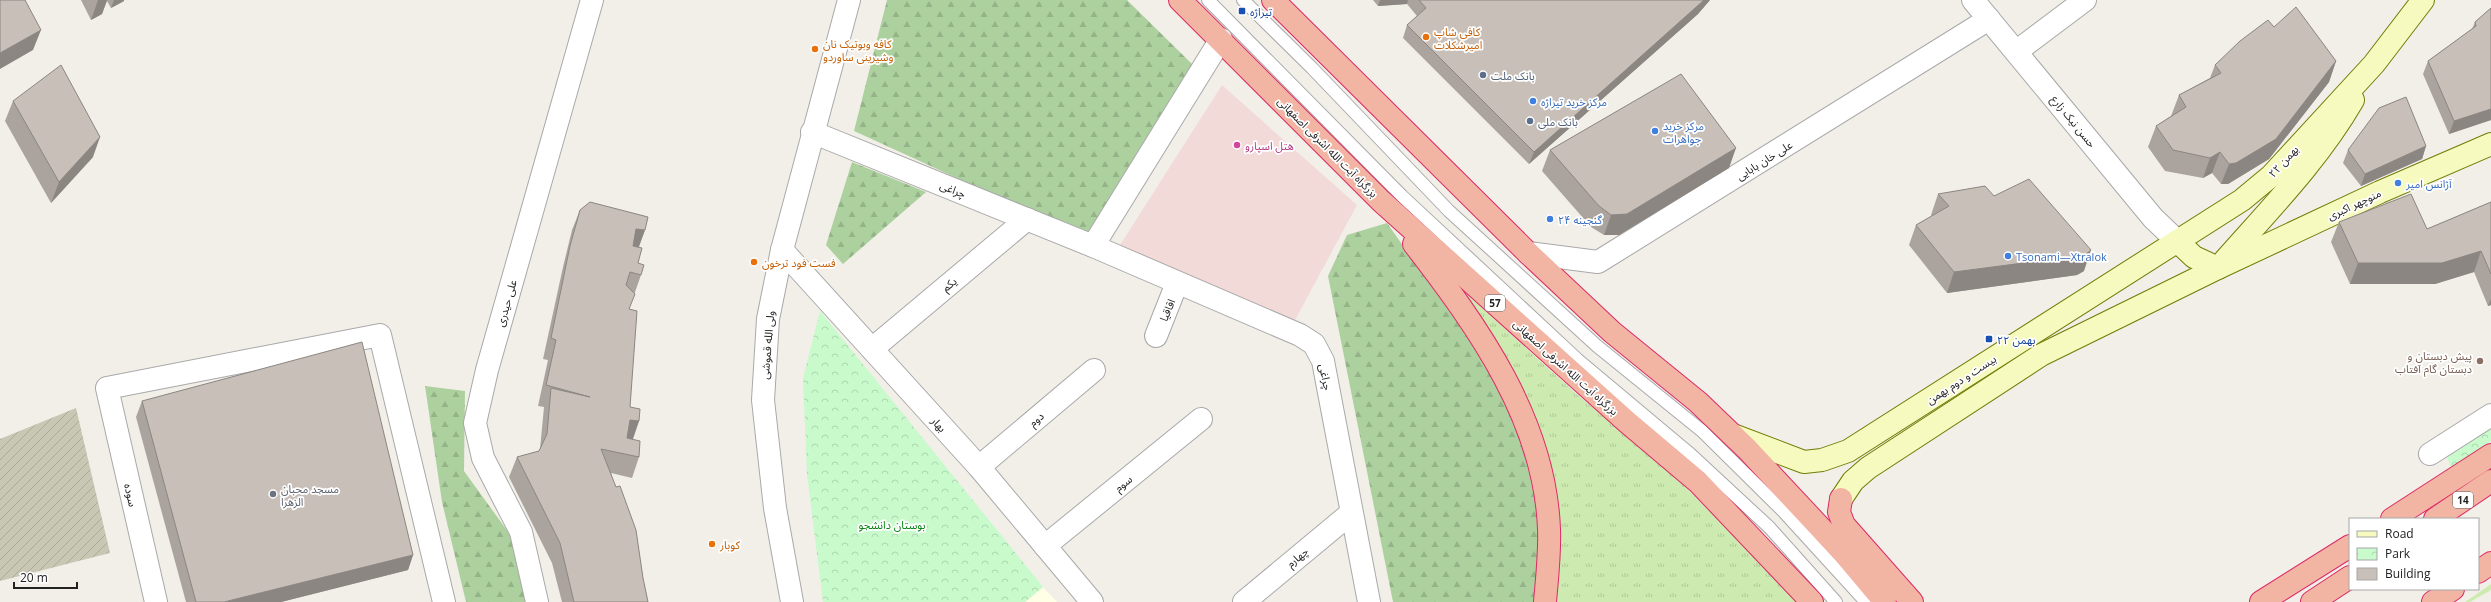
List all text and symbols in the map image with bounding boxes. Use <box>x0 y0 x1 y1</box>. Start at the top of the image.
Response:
place label: تیراژه <box>1250 4 1272 19</box>
marker: تیراژه <box>1237 6 1247 16</box>
place label: کافی شاپ امیرشکلات <box>1434 24 1482 52</box>
marker: کافی شاپ امیرشکلات <box>1421 32 1431 42</box>
place label: کافه وبوتیک نان وشیرینی ساوردو <box>823 36 893 64</box>
marker: کافه وبوتیک نان وشیرینی ساوردو <box>810 44 820 54</box>
place label: بانک ملت <box>1491 68 1535 83</box>
marker: بانک ملت <box>1478 70 1488 80</box>
street label: حسن نیک زارع <box>2047 92 2100 151</box>
street label: بزرگراه آیت الله اشرفی اصفهانی <box>1275 94 1381 201</box>
place label: مرکز خرید تیراژه <box>1541 94 1607 109</box>
marker: مرکز خرید تیراژه <box>1528 96 1538 106</box>
place label: بانک ملی <box>1538 114 1578 129</box>
marker: بانک ملی <box>1525 116 1535 126</box>
place label: مرکز خرید جواهرات <box>1663 118 1704 146</box>
marker: مرکز خرید جواهرات <box>1650 126 1660 136</box>
street label: علی خان بابایی <box>1733 137 1795 183</box>
place label: هتل اسپارو <box>1245 138 1294 154</box>
marker: هتل اسپارو <box>1232 140 1242 150</box>
street label: ۲۲ بهمن <box>2265 142 2301 180</box>
place label: آژانس امیر <box>2405 176 2452 191</box>
street label: چراغی <box>937 177 969 202</box>
marker: آژانس امیر <box>2393 178 2403 188</box>
street label: منوچهر اکبری <box>2325 185 2384 224</box>
place label: گنجینه ۲۴ <box>1558 212 1602 227</box>
marker: گنجینه ۲۴ <box>1545 214 1555 224</box>
place label: Tsonami—Xtralok <box>2016 249 2107 264</box>
marker: Tsonami—Xtralok <box>2003 251 2013 261</box>
place label: فست فود ترخون <box>762 255 836 270</box>
marker: فست فود ترخون <box>749 257 759 267</box>
street label: یکم <box>938 273 961 296</box>
street label: علی حیدری <box>492 277 520 328</box>
road number: 57 <box>1485 295 1505 311</box>
street label: اقاقیا <box>1156 297 1178 323</box>
street label: ولی الله قموشی <box>757 310 777 380</box>
street label: بزرگراه آیت الله اشرفی اصفهانی <box>1510 316 1622 418</box>
place label: ۲۲ بهمن <box>1997 332 2035 347</box>
marker: ۲۲ بهمن <box>1984 334 1994 344</box>
place label: پیش دبستان و دبستان گام آفتاب <box>2395 348 2472 377</box>
street label: بیست و دوم بهمن <box>1923 351 1999 408</box>
marker: پیش دبستان و دبستان گام آفتاب <box>2475 356 2485 366</box>
street label: چراغی <box>1315 362 1336 392</box>
street label: دوم <box>1025 408 1047 430</box>
street label: بهار <box>927 412 950 435</box>
street label: سوم <box>1111 471 1136 496</box>
place label: مسجد محبان الزهرا <box>281 481 339 509</box>
street label: سوده <box>121 482 141 509</box>
marker: مسجد محبان الزهرا <box>268 489 278 499</box>
road number: 14 <box>2453 492 2473 508</box>
park label: بوستان دانشجو <box>859 517 925 532</box>
legend <box>2349 518 2479 590</box>
text: Road <box>2385 525 2414 542</box>
place label: کوبار <box>719 537 740 552</box>
marker: کوبار <box>707 539 717 549</box>
street label: چهارم <box>1283 543 1312 571</box>
text: Park <box>2385 545 2411 562</box>
scale bar <box>14 564 77 590</box>
text: Building <box>2385 565 2431 582</box>
text: 20 m <box>20 569 48 586</box>

